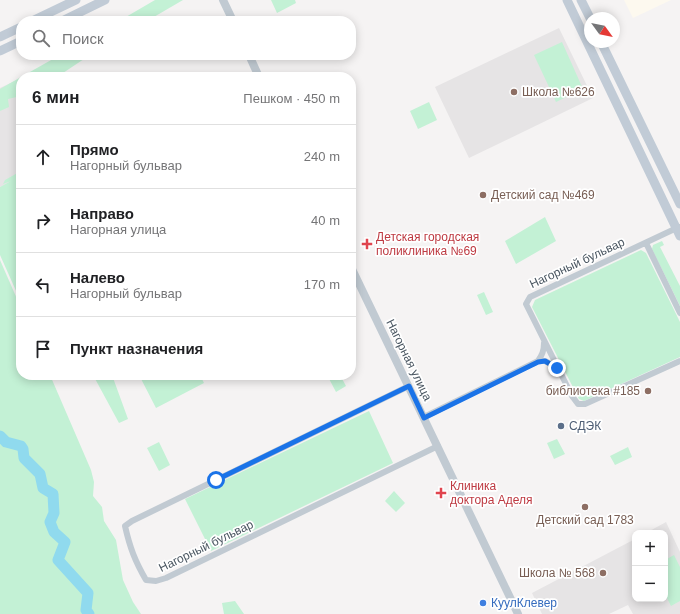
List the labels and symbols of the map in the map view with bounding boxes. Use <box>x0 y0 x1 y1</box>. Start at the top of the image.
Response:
north arrow <box>584 12 620 48</box>
place label: Школа №626 <box>522 85 595 99</box>
marker: Школа №626 <box>509 87 519 97</box>
place label: Детский сад №469 <box>491 188 595 202</box>
marker: Детский сад №469 <box>478 190 488 200</box>
place label: Детская городская поликлиника №69 <box>376 230 479 258</box>
street label: Нагорный бульвар <box>527 235 627 291</box>
marker: Детская городская поликлиника №69 <box>361 238 373 250</box>
street label: Нагорная улица <box>383 317 435 403</box>
route end <box>548 359 566 377</box>
place label: библиотека #185 <box>546 384 640 398</box>
marker: библиотека #185 <box>643 386 653 396</box>
place label: СДЭК <box>569 419 601 433</box>
marker: СДЭК <box>556 421 566 431</box>
route start <box>207 471 225 489</box>
place label: Клиника доктора Аделя <box>450 479 533 507</box>
marker: Клиника доктора Аделя <box>435 487 447 499</box>
marker: Детский сад 1783 <box>580 502 590 512</box>
place label: Детский сад 1783 <box>536 513 634 527</box>
street label: Нагорный бульвар <box>157 517 256 575</box>
place label: Школа № 568 <box>519 566 595 580</box>
marker: Школа № 568 <box>598 568 608 578</box>
place label: КуулКлевер <box>491 596 557 610</box>
marker: КуулКлевер <box>478 598 488 608</box>

